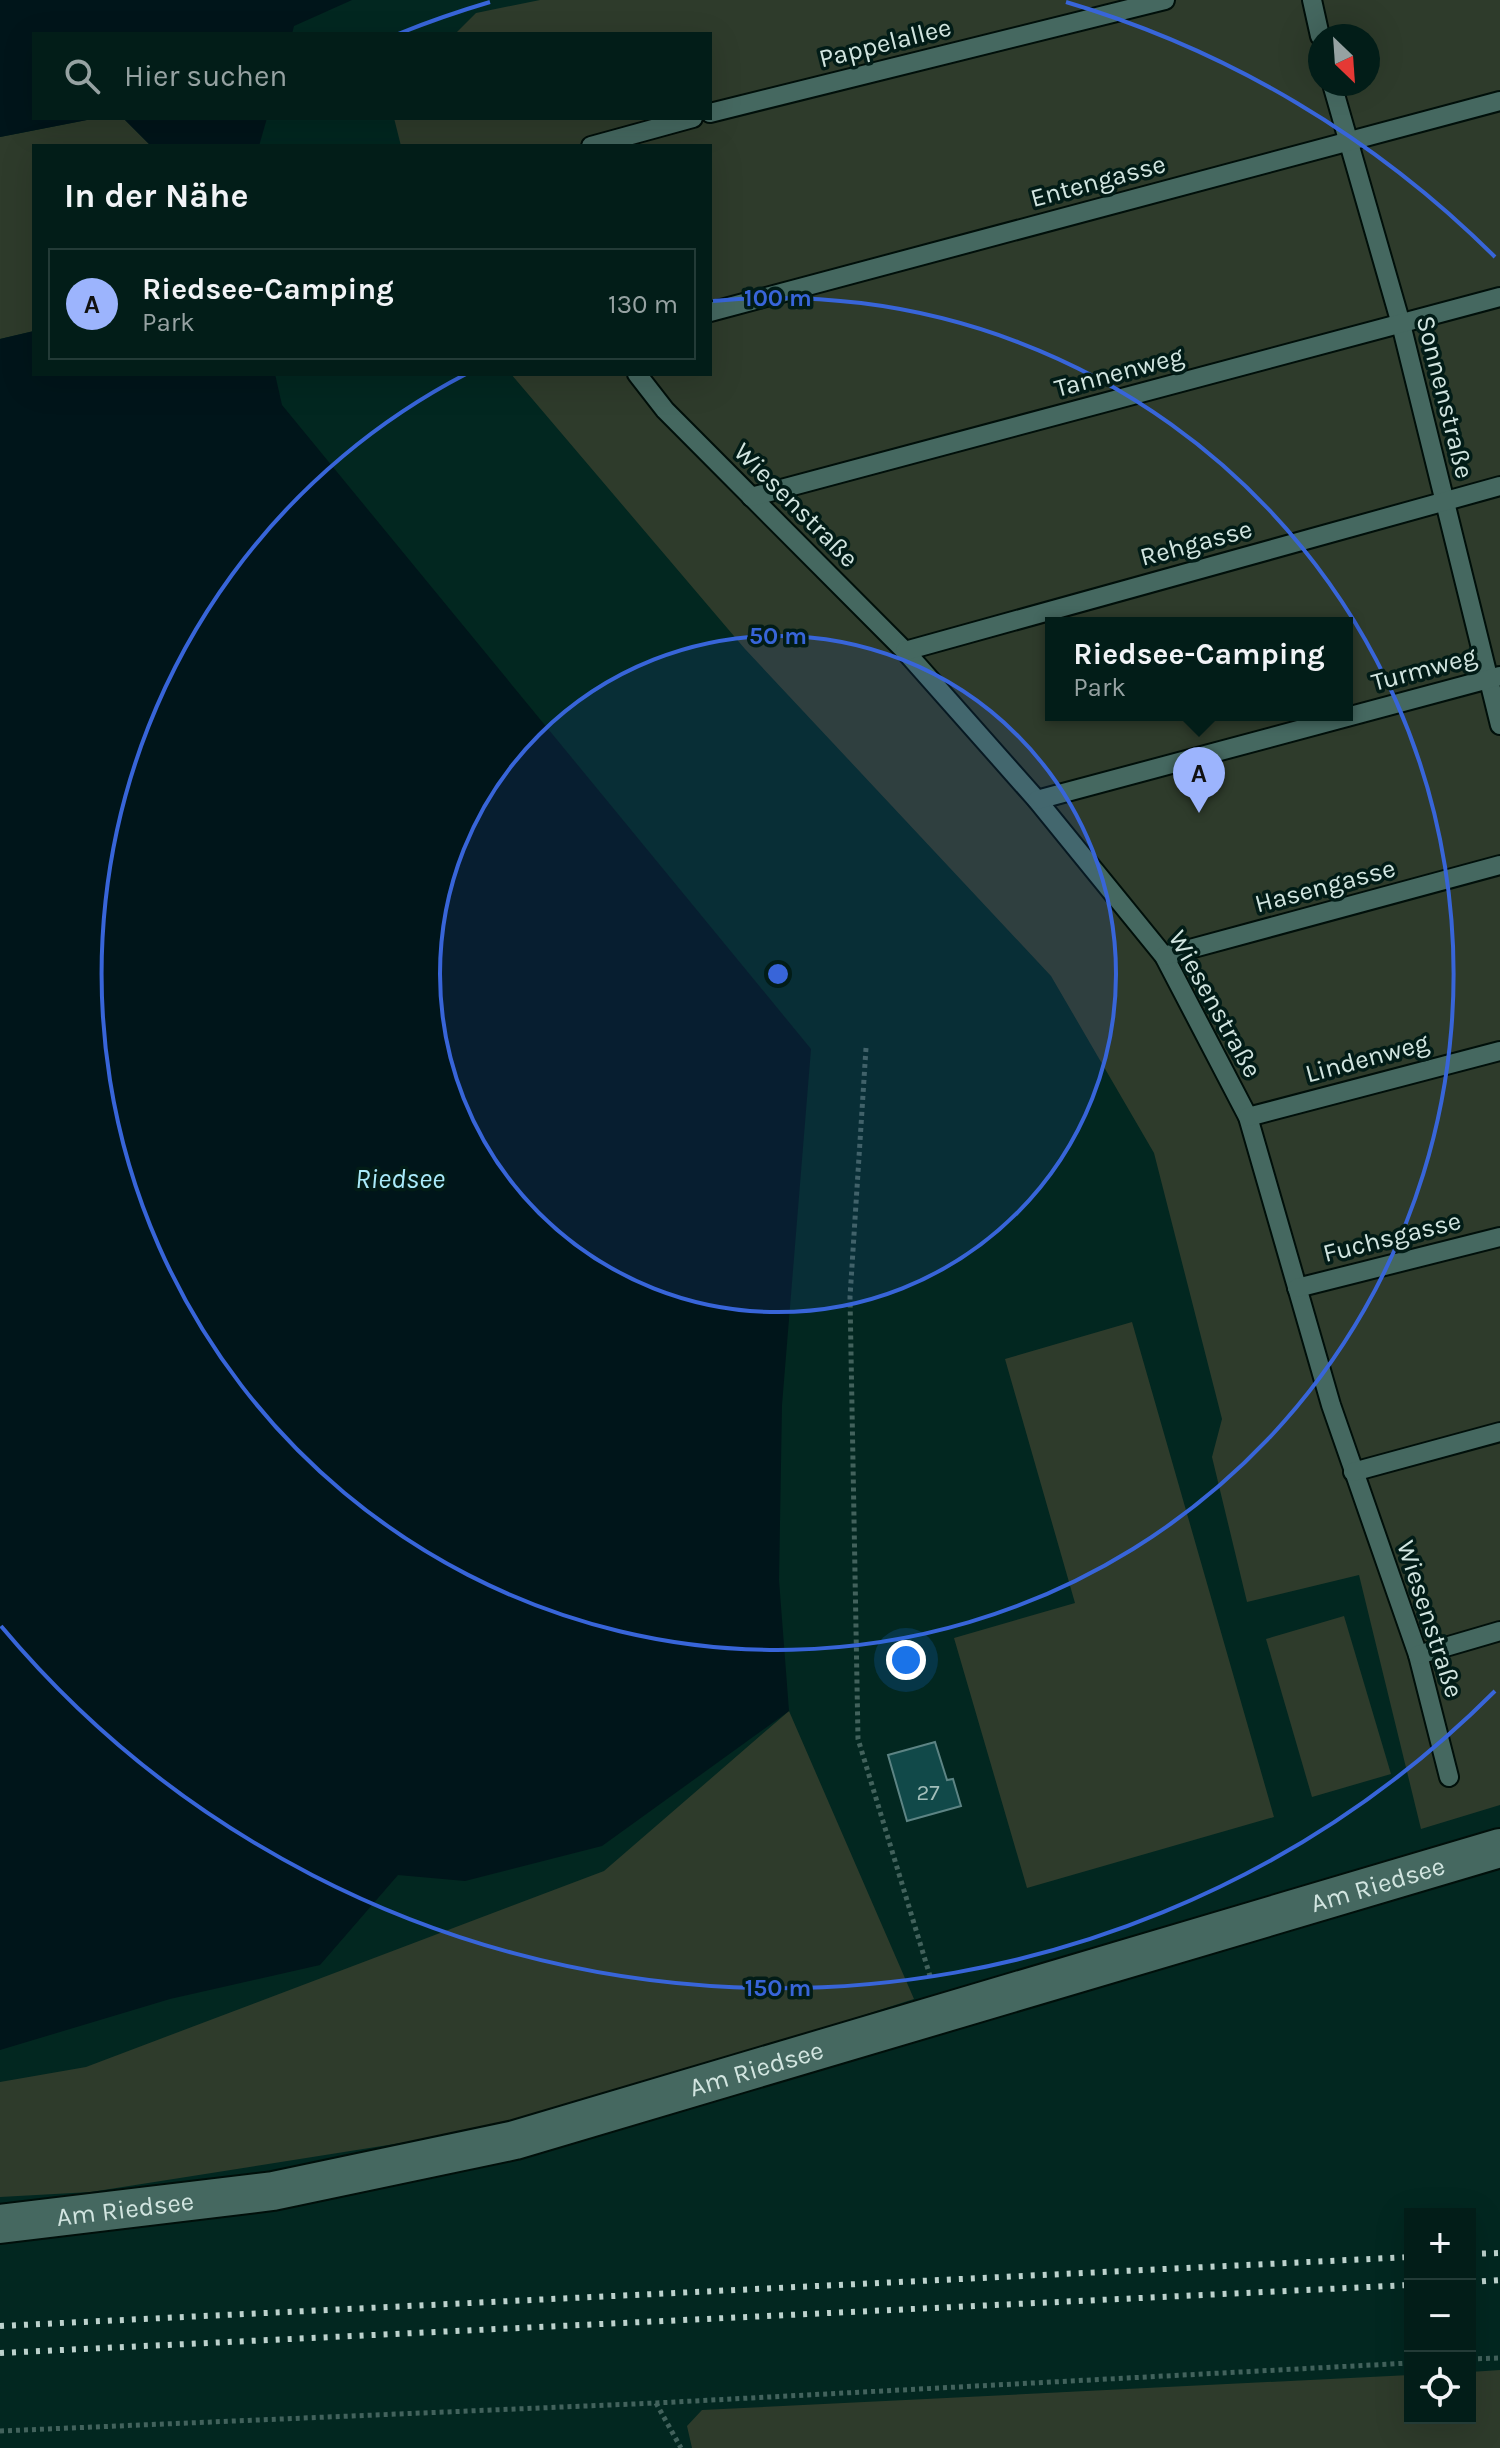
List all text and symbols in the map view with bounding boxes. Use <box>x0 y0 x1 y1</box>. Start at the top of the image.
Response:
street label: Pappelallee <box>816 12 954 74</box>
north arrow <box>1308 24 1380 96</box>
search box <box>32 32 712 120</box>
icon: search <box>60 54 104 98</box>
text: Hier suchen <box>124 58 287 94</box>
street label: Entengasse <box>1027 148 1169 214</box>
text: In der Nähe <box>64 176 248 216</box>
text: Riedsee-Camping <box>142 271 394 307</box>
text: 100 m <box>744 284 812 312</box>
text: A <box>84 289 100 320</box>
text: 130 m <box>608 289 678 320</box>
text: Park <box>142 307 195 338</box>
street label: Sonnenstraße <box>1410 312 1480 482</box>
street label: Tannenweg <box>1051 340 1187 404</box>
street label: Wiesenstraße <box>727 436 865 574</box>
street label: Rehgasse <box>1137 513 1255 573</box>
popup <box>1045 617 1353 721</box>
text: 50 m <box>749 622 807 650</box>
text: Riedsee-Camping <box>1073 636 1325 672</box>
street label: Turmweg <box>1368 640 1480 698</box>
text: Park <box>1073 672 1126 703</box>
pin: A <box>1173 747 1225 813</box>
street label: Hasengasse <box>1251 852 1399 920</box>
street label: Wiesenstraße <box>1162 925 1268 1083</box>
centre of rings <box>764 960 792 988</box>
street label: Lindenweg <box>1302 1027 1433 1089</box>
water label: Riedsee <box>355 1162 445 1195</box>
street label: Fuchsgasse <box>1320 1205 1464 1269</box>
street label: Wiesenstraße <box>1390 1536 1470 1702</box>
your location <box>886 1640 926 1680</box>
house number: 27 <box>916 1780 940 1806</box>
street label: Am Riedsee <box>1307 1850 1448 1919</box>
text: 150 m <box>745 1974 811 2002</box>
street label: Am Riedsee <box>686 2034 827 2103</box>
street label: Am Riedsee <box>55 2185 196 2233</box>
map controls <box>1404 2208 1476 2424</box>
button: + <box>1404 2208 1476 2280</box>
button: − <box>1404 2280 1476 2352</box>
button: locate <box>1404 2352 1476 2424</box>

